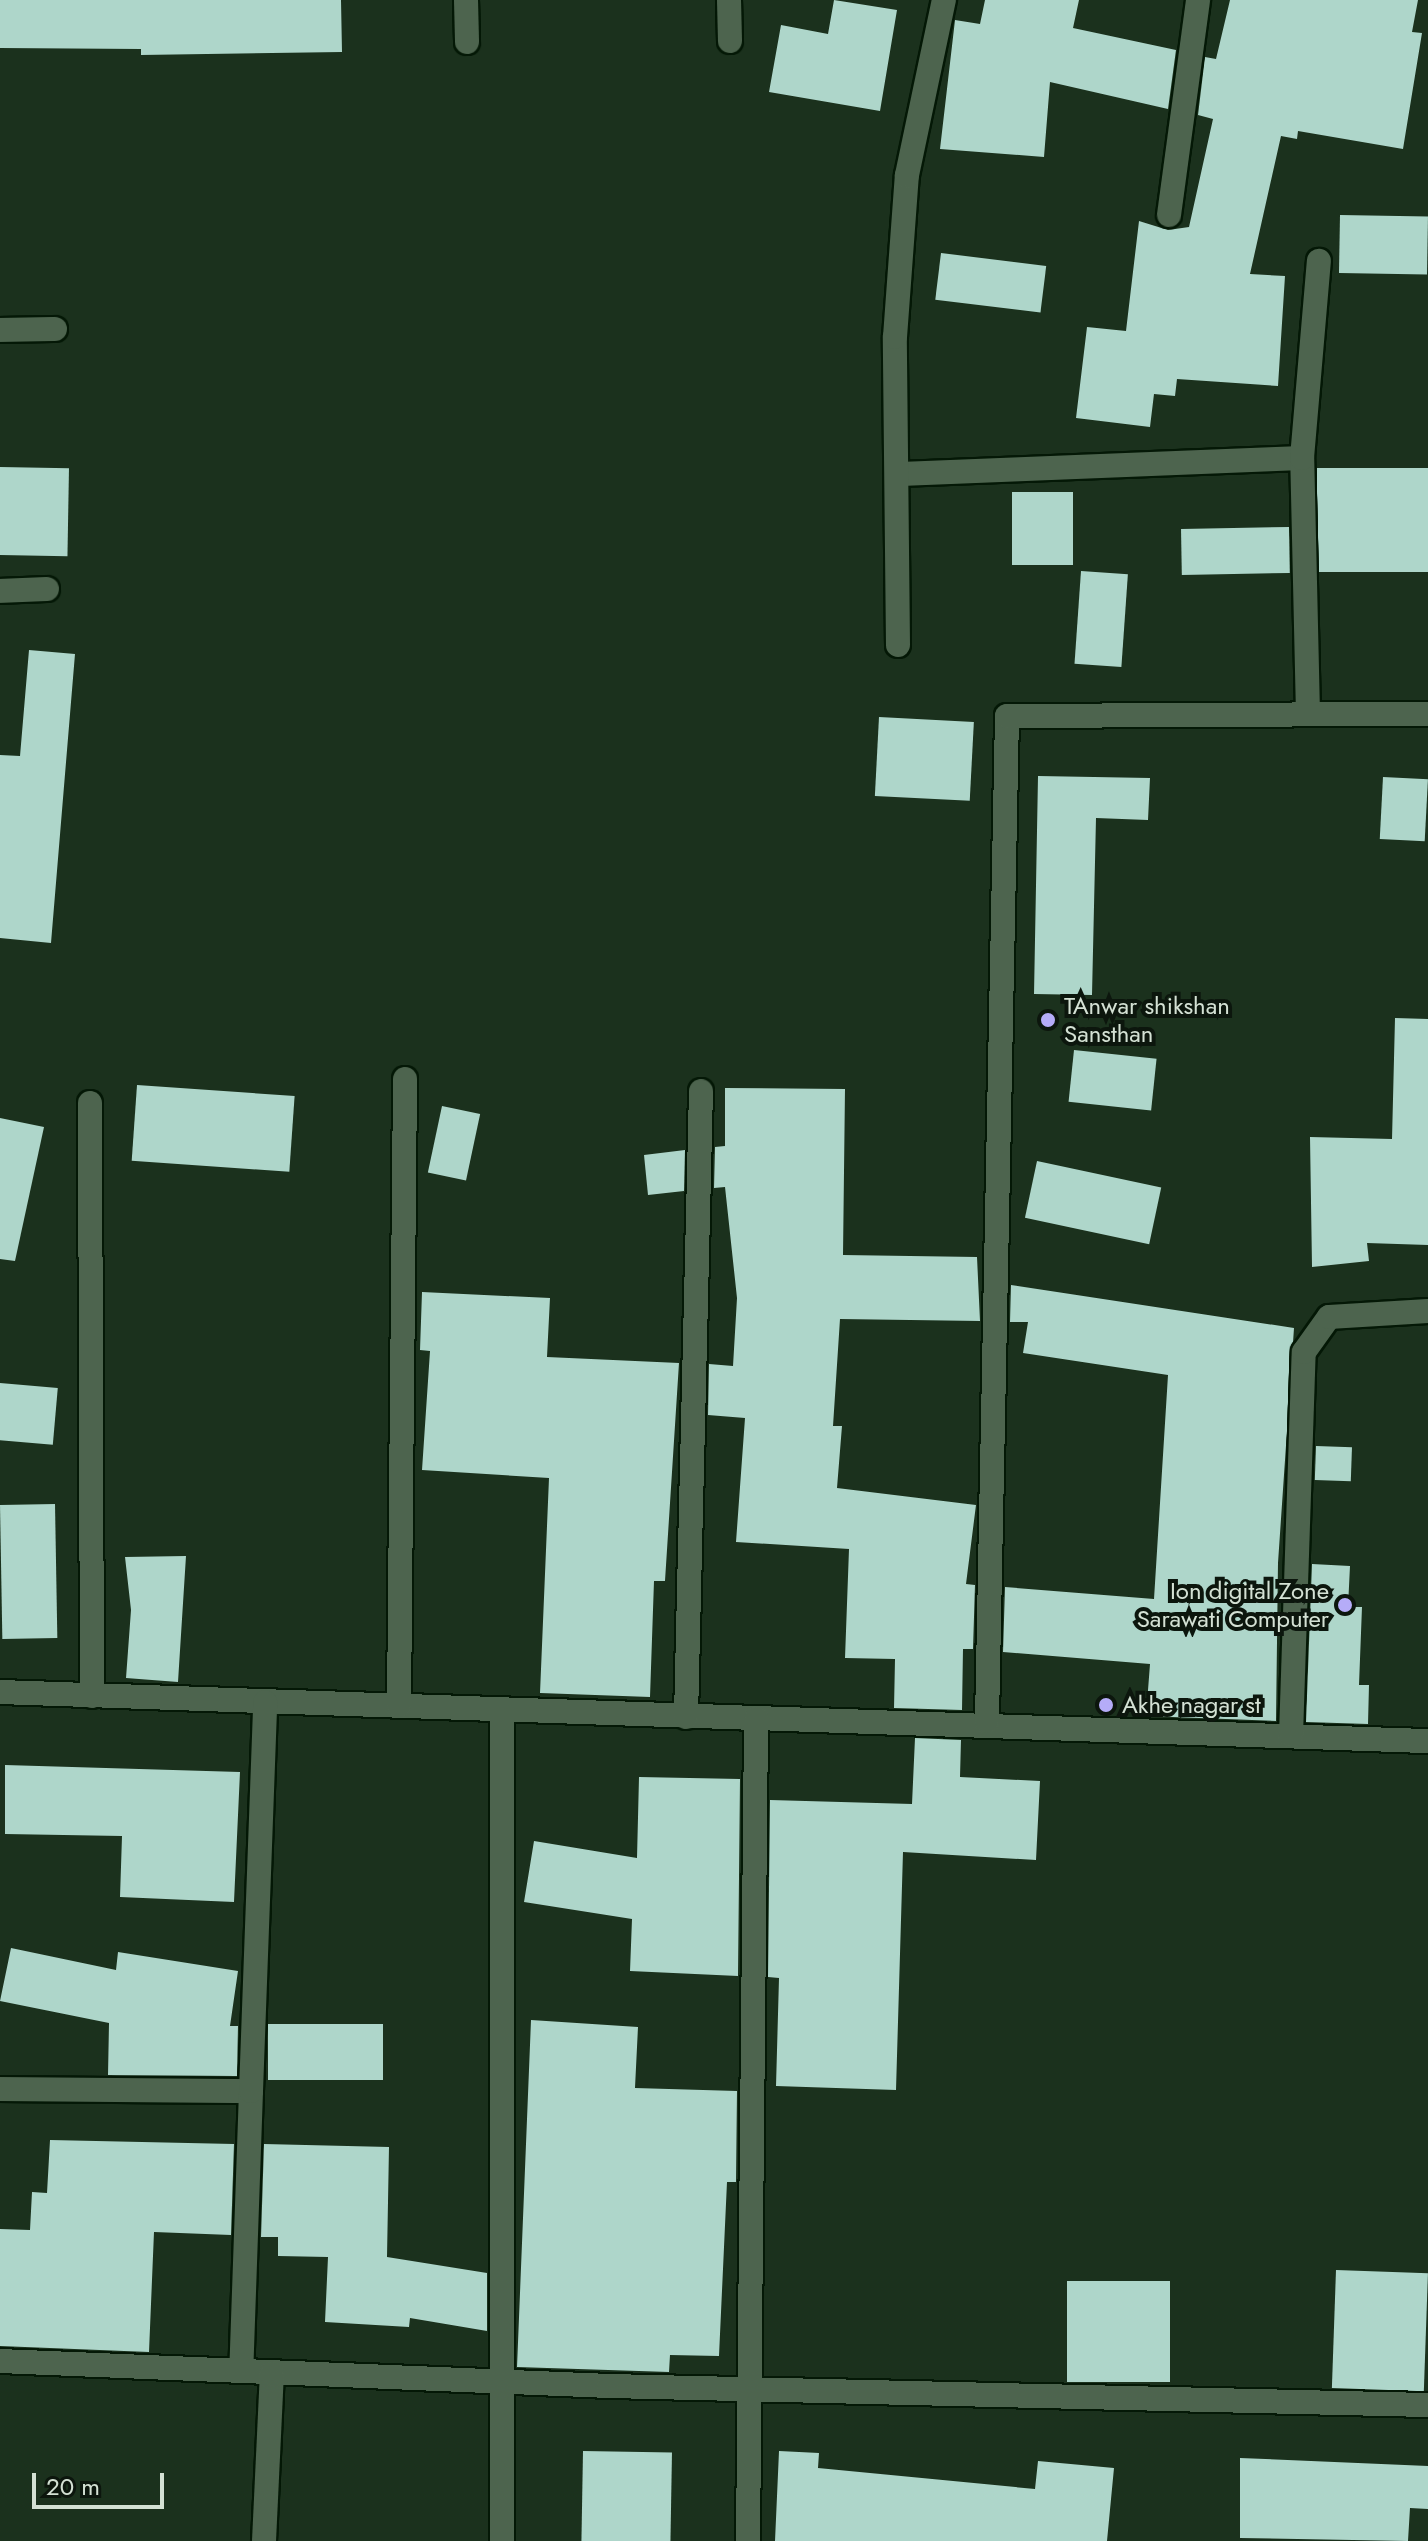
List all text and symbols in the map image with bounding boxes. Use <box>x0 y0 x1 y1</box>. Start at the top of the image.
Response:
place label: TAnwar shikshan Sansthan <box>1064 992 1230 1048</box>
marker: TAnwar shikshan Sansthan <box>1039 1011 1057 1029</box>
place label: Ion digital Zone Sarawati Computer <box>1137 1577 1329 1633</box>
marker: Ion digital Zone Sarawati Computer <box>1336 1596 1354 1614</box>
place label: Akhe nagar st <box>1122 1691 1261 1719</box>
marker: Akhe nagar st <box>1097 1696 1115 1714</box>
scale bar <box>36 2457 168 2507</box>
text: 20 m <box>46 2469 100 2504</box>

